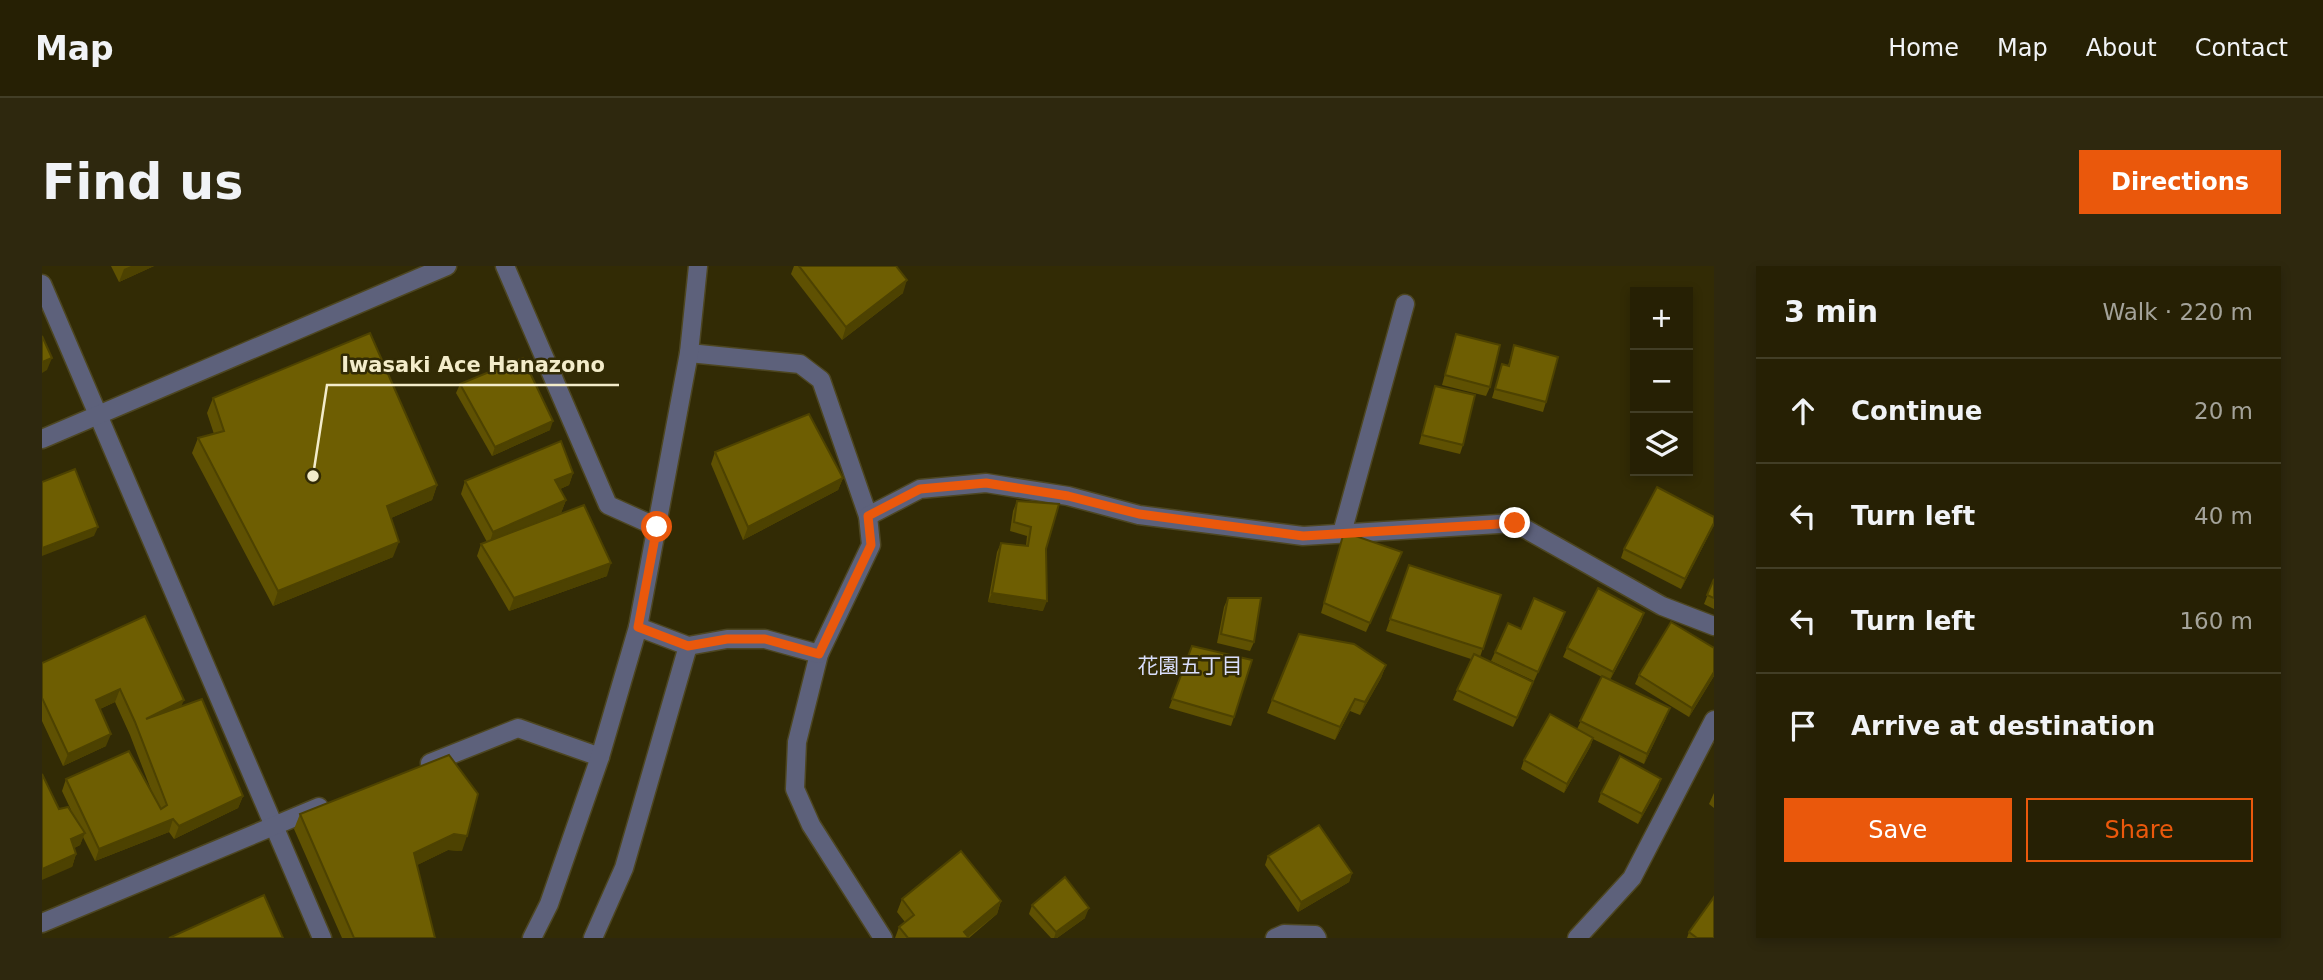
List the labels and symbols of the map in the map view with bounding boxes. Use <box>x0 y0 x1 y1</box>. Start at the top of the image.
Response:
callout: Iwasaki Ace Hanazono <box>327 343 619 385</box>
text: Iwasaki Ace Hanazono <box>341 353 605 377</box>
route end <box>1499 507 1530 538</box>
route start <box>641 511 672 542</box>
district label: 花園五丁目 <box>1138 654 1243 678</box>

